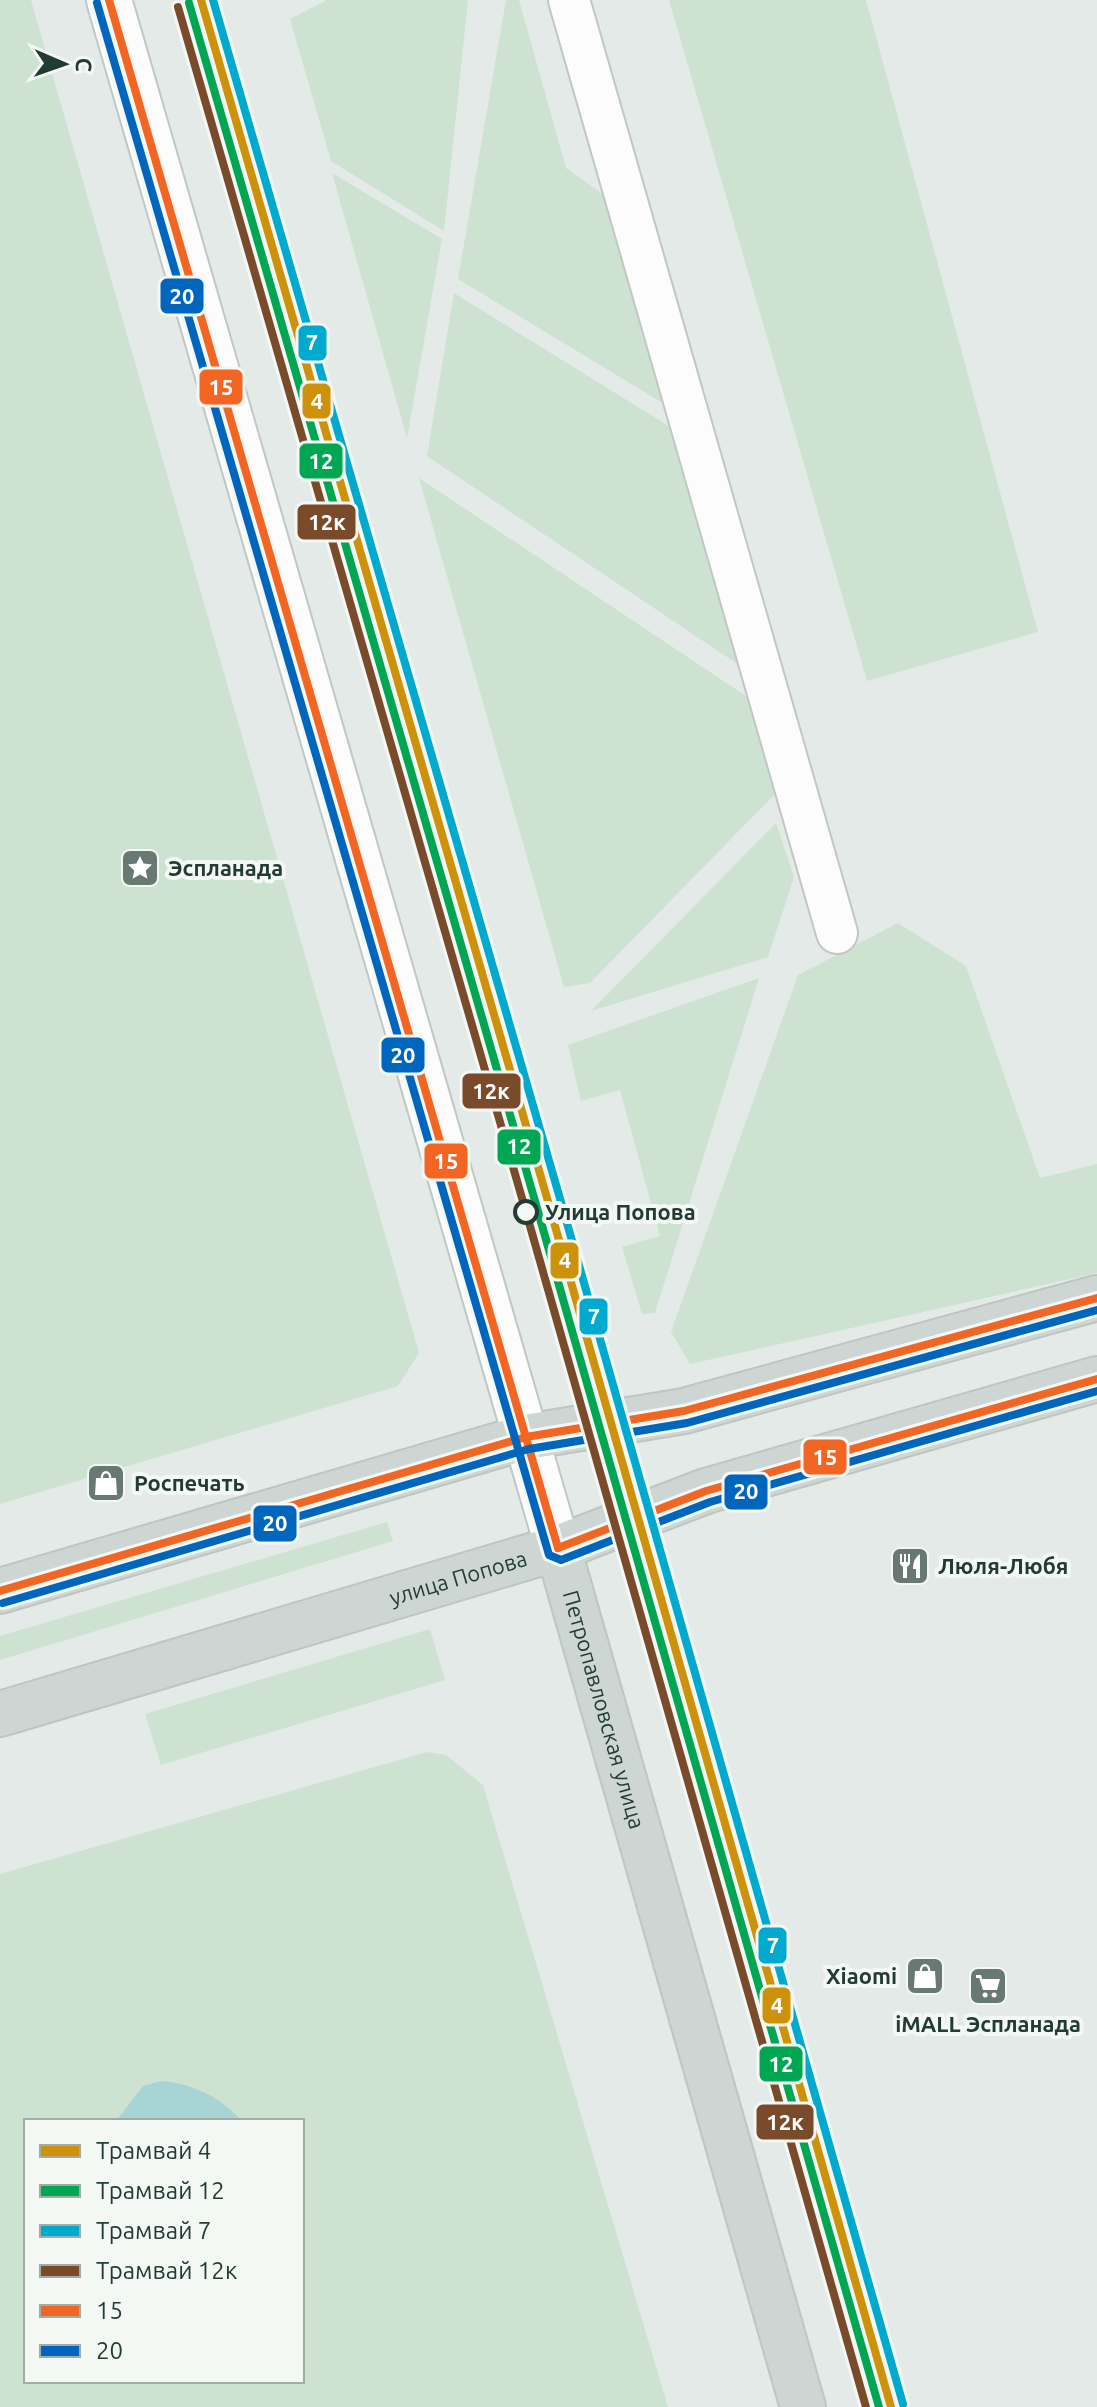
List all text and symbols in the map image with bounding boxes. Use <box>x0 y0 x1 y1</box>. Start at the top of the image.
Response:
north arrow <box>24 24 104 104</box>
text: С <box>72 57 97 72</box>
line badge: 20 <box>159 277 205 315</box>
text: 20 <box>170 283 194 308</box>
line badge: 7 <box>297 324 328 362</box>
text: 7 <box>306 329 318 354</box>
line badge: 15 <box>198 368 244 406</box>
text: 15 <box>209 374 233 399</box>
line badge: 4 <box>301 382 332 420</box>
text: 4 <box>311 388 323 413</box>
line badge: 12 <box>298 442 344 480</box>
text: 12 <box>309 448 333 473</box>
line badge: 12к <box>296 503 357 541</box>
text: 12к <box>308 509 346 534</box>
place icon: Эспланада <box>119 847 161 889</box>
place label: Эспланада <box>168 855 283 880</box>
line badge: 20 <box>380 1036 426 1074</box>
text: 20 <box>391 1042 415 1067</box>
line badge: 12к <box>461 1072 522 1110</box>
text: 12к <box>472 1078 510 1103</box>
line badge: 12 <box>496 1128 542 1166</box>
text: 12 <box>507 1133 531 1158</box>
line badge: 15 <box>423 1142 469 1180</box>
text: 15 <box>434 1148 458 1173</box>
place label: Улица Попова <box>545 1199 696 1224</box>
marker: Улица Попова <box>514 1200 538 1224</box>
line badge: 4 <box>549 1241 580 1280</box>
text: 4 <box>559 1247 571 1272</box>
line badge: 7 <box>578 1297 609 1336</box>
text: 7 <box>588 1303 600 1328</box>
line badge: 15 <box>802 1438 848 1476</box>
text: 15 <box>813 1444 837 1469</box>
shop icon: Роспечать <box>85 1462 127 1504</box>
place label: Роспечать <box>134 1470 245 1495</box>
line badge: 20 <box>723 1473 769 1511</box>
text: 20 <box>734 1478 758 1503</box>
line badge: 20 <box>252 1504 298 1543</box>
text: 20 <box>263 1510 287 1535</box>
street label: улица Попова <box>386 1545 530 1609</box>
restaurant icon: Люля-Любя <box>889 1545 931 1587</box>
place label: Люля-Любя <box>938 1553 1068 1578</box>
street label: Петропавловская улица <box>559 1587 650 1832</box>
line badge: 7 <box>757 1926 788 1965</box>
text: 7 <box>767 1932 779 1957</box>
shop icon: Xiaomi <box>904 1955 946 1997</box>
place label: Xiaomi <box>826 1963 897 1988</box>
supermarket icon: iMALL Эспланада <box>967 1965 1009 2007</box>
line badge: 4 <box>761 1986 792 2025</box>
text: 4 <box>771 1992 783 2017</box>
place label: iMALL Эспланада <box>895 2011 1081 2036</box>
line badge: 12 <box>758 2045 804 2083</box>
text: 12 <box>769 2051 793 2076</box>
line badge: 12к <box>755 2103 815 2141</box>
text: 12к <box>766 2109 804 2134</box>
legend <box>24 2119 304 2383</box>
text: Трамвай 4 <box>96 2137 211 2164</box>
text: Трамвай 12 <box>96 2177 225 2204</box>
text: Трамвай 7 <box>96 2217 211 2244</box>
text: Трамвай 12к <box>96 2257 237 2284</box>
text: 15 <box>96 2297 123 2324</box>
text: 20 <box>96 2337 123 2364</box>

